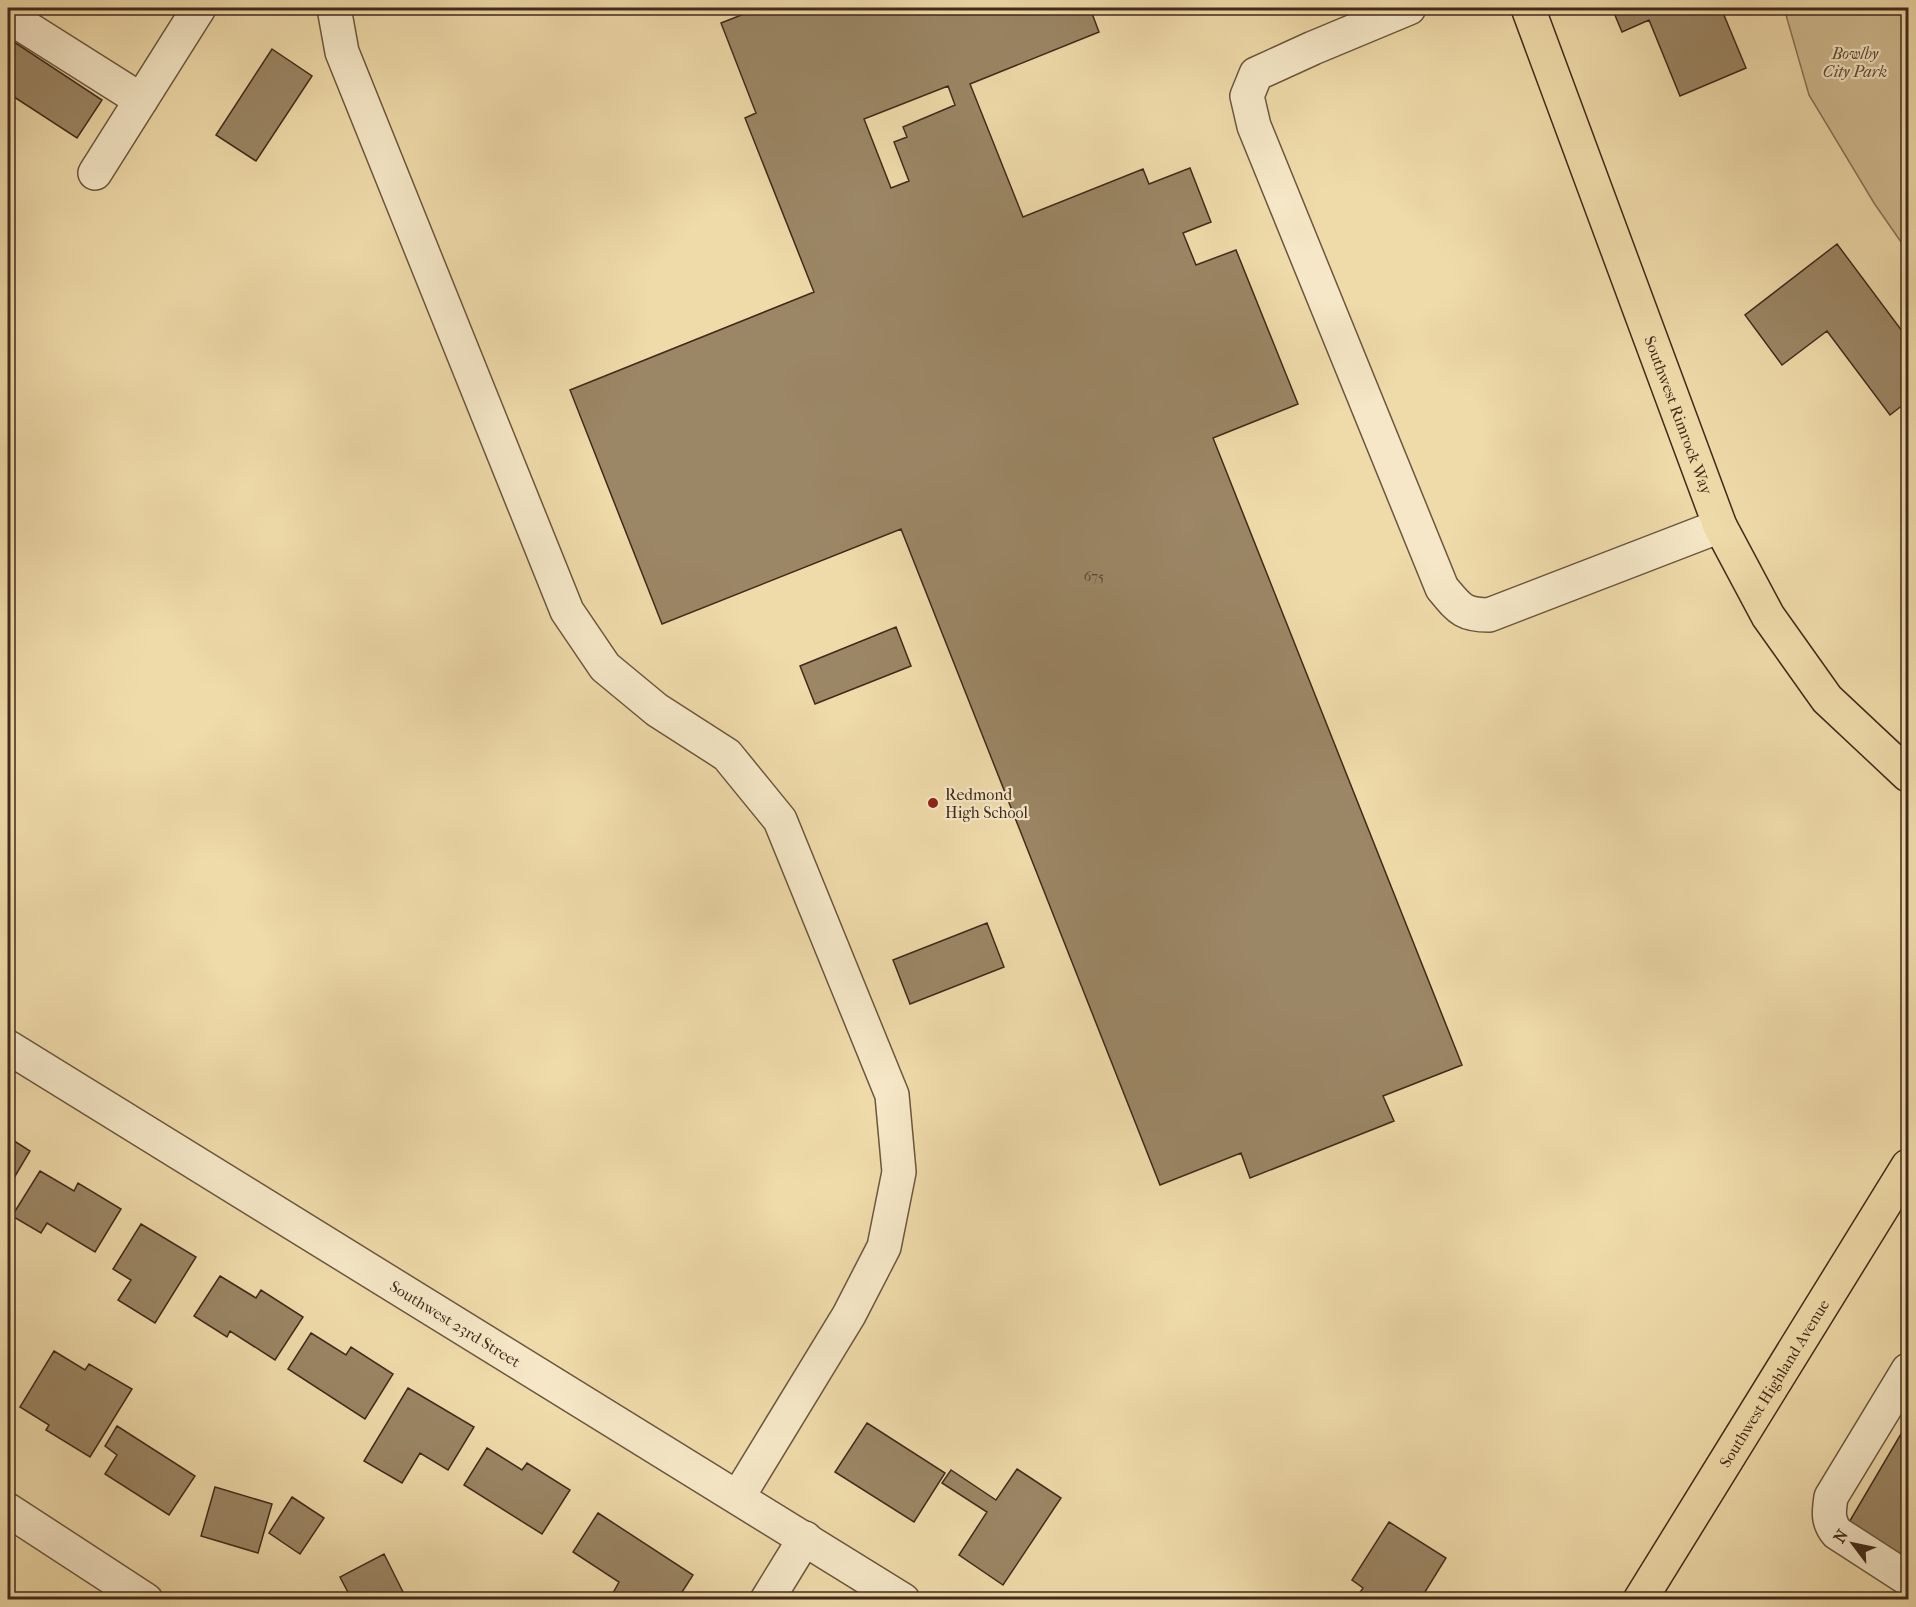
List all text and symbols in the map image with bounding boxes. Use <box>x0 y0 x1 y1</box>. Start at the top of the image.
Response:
park label: Bowlby City Park <box>1823 44 1887 81</box>
street label: Southwest Rimrock Way <box>1641 333 1717 497</box>
house number: 675 <box>1084 568 1104 585</box>
place label: Redmond High School <box>945 785 1029 822</box>
marker: Redmond High School <box>926 796 940 810</box>
street label: Southwest 23rd Street <box>387 1276 525 1371</box>
street label: Southwest Highland Avenue <box>1715 1295 1833 1471</box>
north arrow <box>1823 1514 1883 1574</box>
text: N <box>1829 1525 1852 1546</box>

